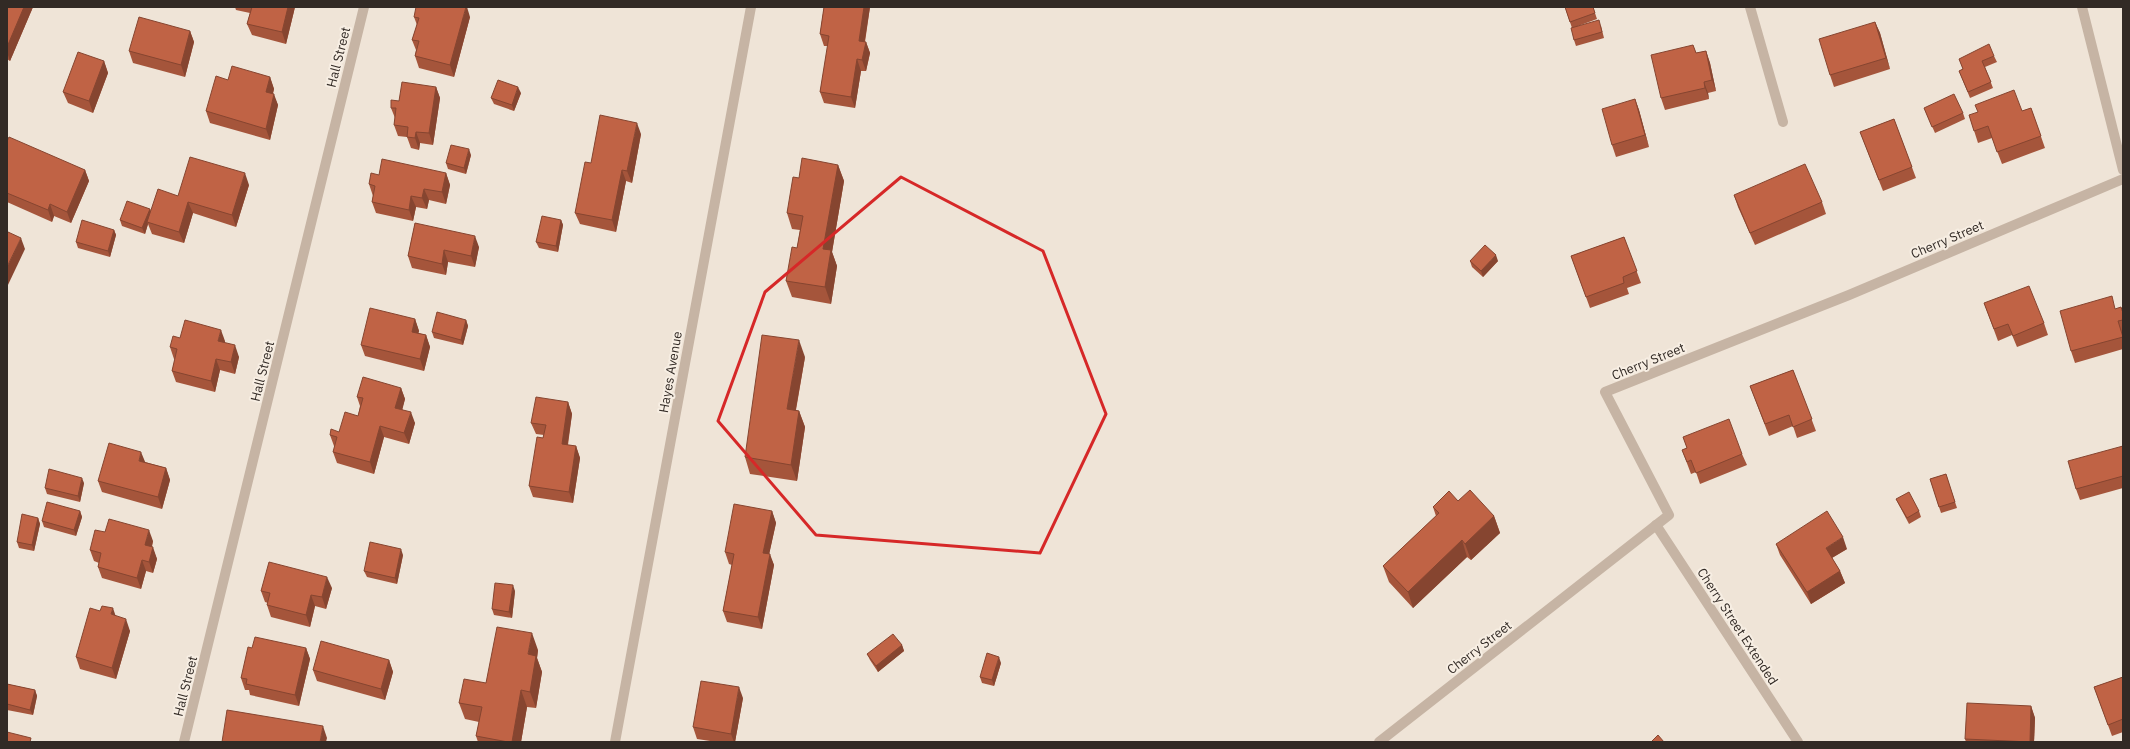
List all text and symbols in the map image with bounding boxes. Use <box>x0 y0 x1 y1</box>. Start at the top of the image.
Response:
street label: Hall Street <box>323 25 354 89</box>
street label: Cherry Street <box>1908 216 1986 262</box>
street label: Hayes Avenue <box>655 330 686 414</box>
street label: Hall Street <box>247 339 278 403</box>
street label: Cherry Street <box>1609 339 1687 384</box>
street label: Cherry Street Extended <box>1693 565 1782 688</box>
street label: Cherry Street <box>1444 617 1515 678</box>
street label: Hall Street <box>170 654 201 718</box>

